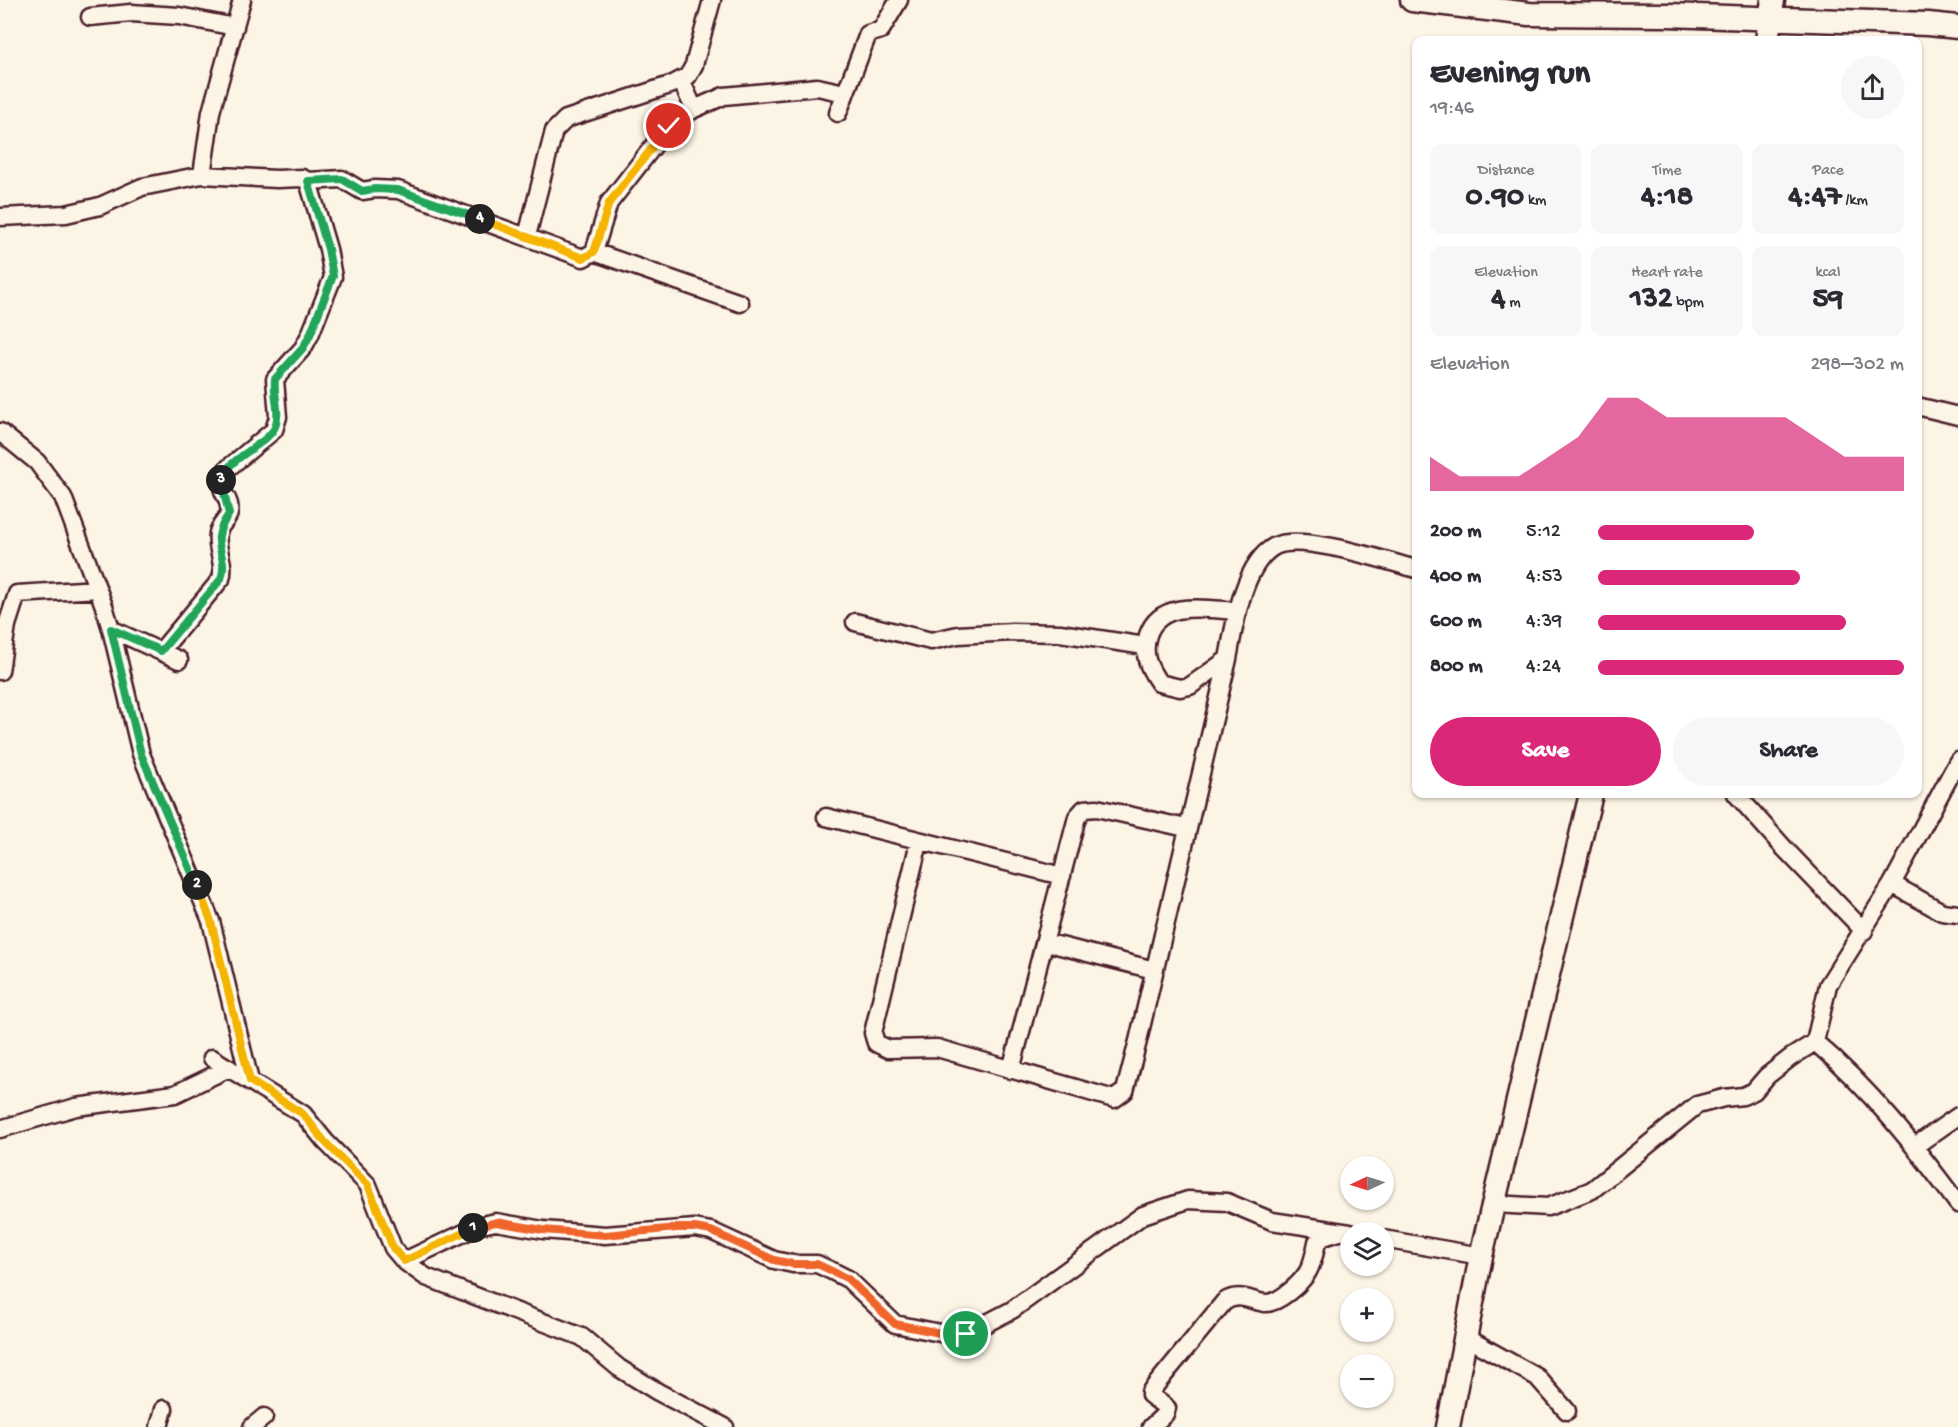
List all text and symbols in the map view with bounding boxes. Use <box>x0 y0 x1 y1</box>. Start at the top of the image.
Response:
text: Evening run <box>1430 56 1590 94</box>
button: share <box>1841 56 1904 119</box>
text: 19:46 <box>1430 98 1474 121</box>
pin <box>643 100 694 151</box>
icon: check <box>652 109 685 142</box>
text: Distance <box>1478 162 1534 181</box>
text: Time <box>1652 162 1682 181</box>
text: Pace <box>1812 162 1844 181</box>
text: 0.90 <box>1466 181 1524 216</box>
text: 4:18 <box>1641 181 1693 216</box>
text: 4:47 <box>1788 181 1842 216</box>
text: km <box>1524 192 1546 211</box>
text: /km <box>1842 192 1868 211</box>
pin: 4 <box>465 204 495 234</box>
text: 4 <box>476 209 484 228</box>
text: Elevation <box>1474 264 1538 283</box>
text: Heart rate <box>1631 264 1703 283</box>
text: kcal <box>1816 264 1840 283</box>
text: 4 <box>1491 283 1506 318</box>
text: 132 <box>1630 283 1672 318</box>
text: 59 <box>1813 283 1843 318</box>
text: m <box>1506 294 1521 313</box>
text: bpm <box>1672 294 1704 313</box>
text: Elevation <box>1430 354 1510 377</box>
text: 298–302 m <box>1810 354 1904 377</box>
pin: 3 <box>206 465 236 495</box>
text: 3 <box>217 470 225 489</box>
text: 200 m <box>1430 521 1481 544</box>
text: 5:12 <box>1526 521 1561 544</box>
text: 400 m <box>1430 566 1481 589</box>
text: 4:53 <box>1526 566 1563 589</box>
text: 600 m <box>1430 611 1482 634</box>
text: 4:39 <box>1526 611 1562 634</box>
text: 800 m <box>1430 656 1483 679</box>
text: 4:24 <box>1526 656 1561 679</box>
button: Save <box>1430 717 1661 786</box>
button: Share <box>1673 717 1904 786</box>
pin: 2 <box>182 870 212 900</box>
text: 2 <box>193 875 201 894</box>
north arrow <box>1340 1156 1394 1210</box>
map controls <box>1340 1156 1394 1408</box>
pin: 1 <box>458 1213 488 1243</box>
text: 1 <box>470 1218 476 1237</box>
button: layers <box>1340 1222 1394 1276</box>
button: + <box>1340 1288 1394 1342</box>
pin <box>940 1308 991 1359</box>
icon: arrive <box>949 1317 982 1350</box>
button: − <box>1340 1354 1394 1408</box>

